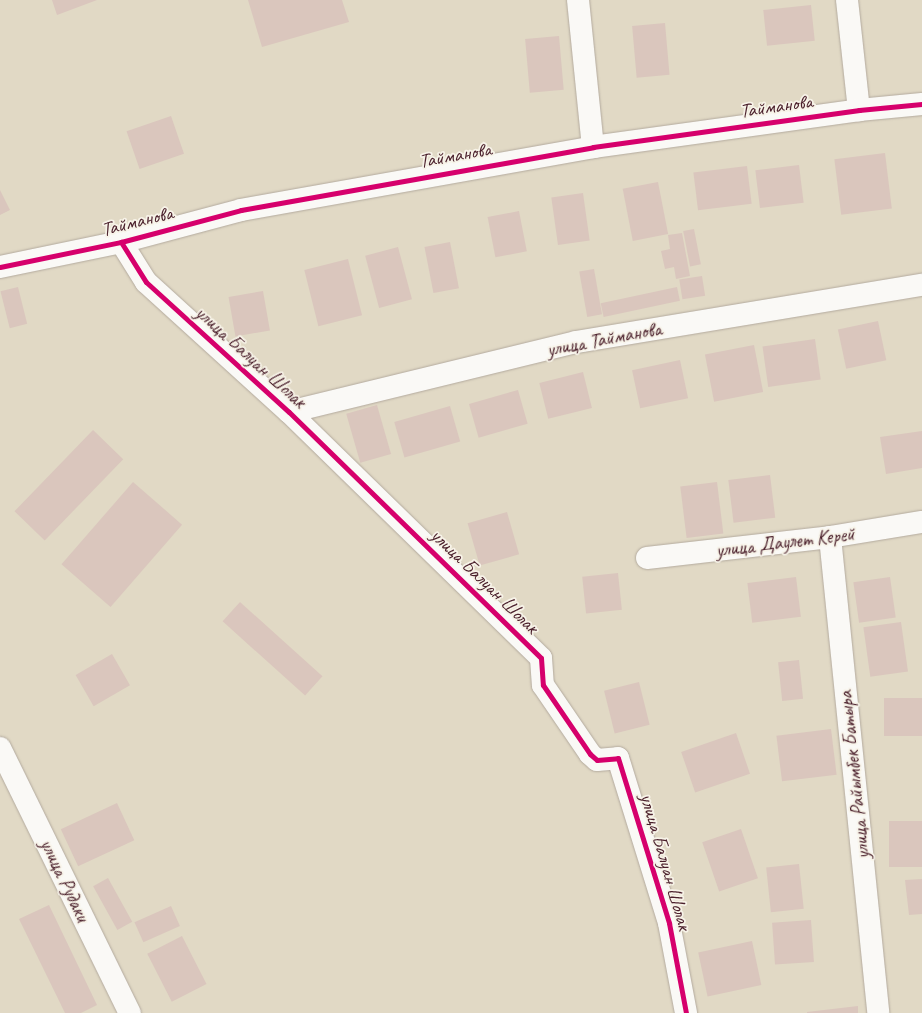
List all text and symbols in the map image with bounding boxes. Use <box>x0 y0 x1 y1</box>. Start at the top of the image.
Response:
street label: Тайманова <box>738 89 814 123</box>
street label: Тайманова <box>417 137 493 173</box>
street label: Тайманова <box>99 201 175 241</box>
street label: улица Балуан Шолак <box>190 300 312 414</box>
street label: улица Тайманова <box>545 316 663 362</box>
street label: улица Даулет Керей <box>713 521 857 563</box>
street label: улица Балуан Шолак <box>425 523 545 639</box>
street label: улица Райымбек Батыра <box>833 689 875 861</box>
street label: улица Балуан Шолак <box>635 790 697 934</box>
street label: улица Рудаки <box>35 835 95 925</box>

